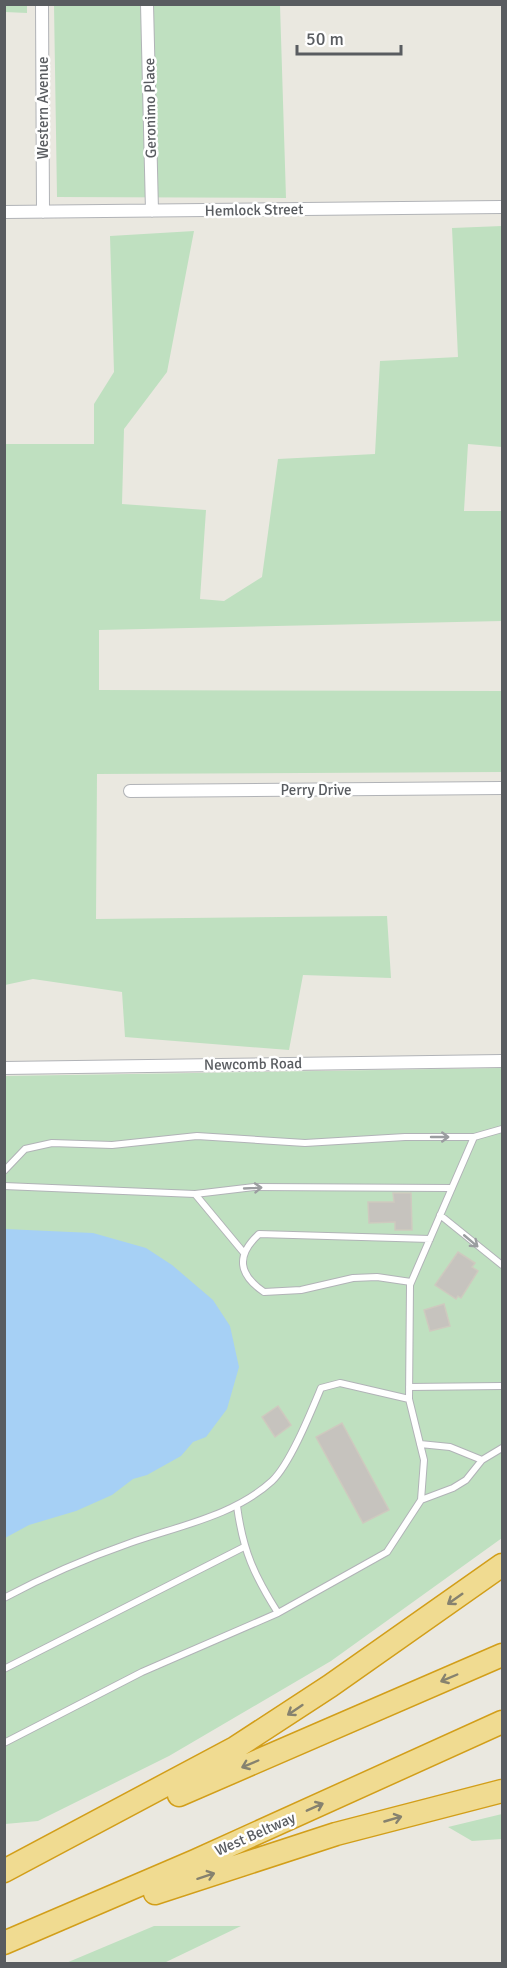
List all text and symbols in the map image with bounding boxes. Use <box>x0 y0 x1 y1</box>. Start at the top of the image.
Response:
scale bar <box>297 18 400 56</box>
text: 50 m <box>306 28 344 50</box>
street label: Western Avenue <box>34 57 52 159</box>
street label: Geronimo Place <box>140 58 160 158</box>
street label: Hemlock Street <box>205 200 303 220</box>
street label: Perry Drive <box>281 781 351 799</box>
street label: Newcomb Road <box>204 1054 302 1074</box>
one-way arrow <box>429 1131 449 1143</box>
one-way arrow <box>242 1182 262 1193</box>
one-way arrow <box>463 1234 479 1247</box>
one-way arrow <box>447 1593 463 1605</box>
one-way arrow <box>440 1673 458 1684</box>
one-way arrow <box>287 1704 303 1716</box>
one-way arrow <box>242 1758 260 1770</box>
one-way arrow <box>305 1801 323 1812</box>
street label: West Beltway <box>212 1808 298 1860</box>
one-way arrow <box>383 1812 402 1824</box>
one-way arrow <box>196 1870 215 1881</box>

